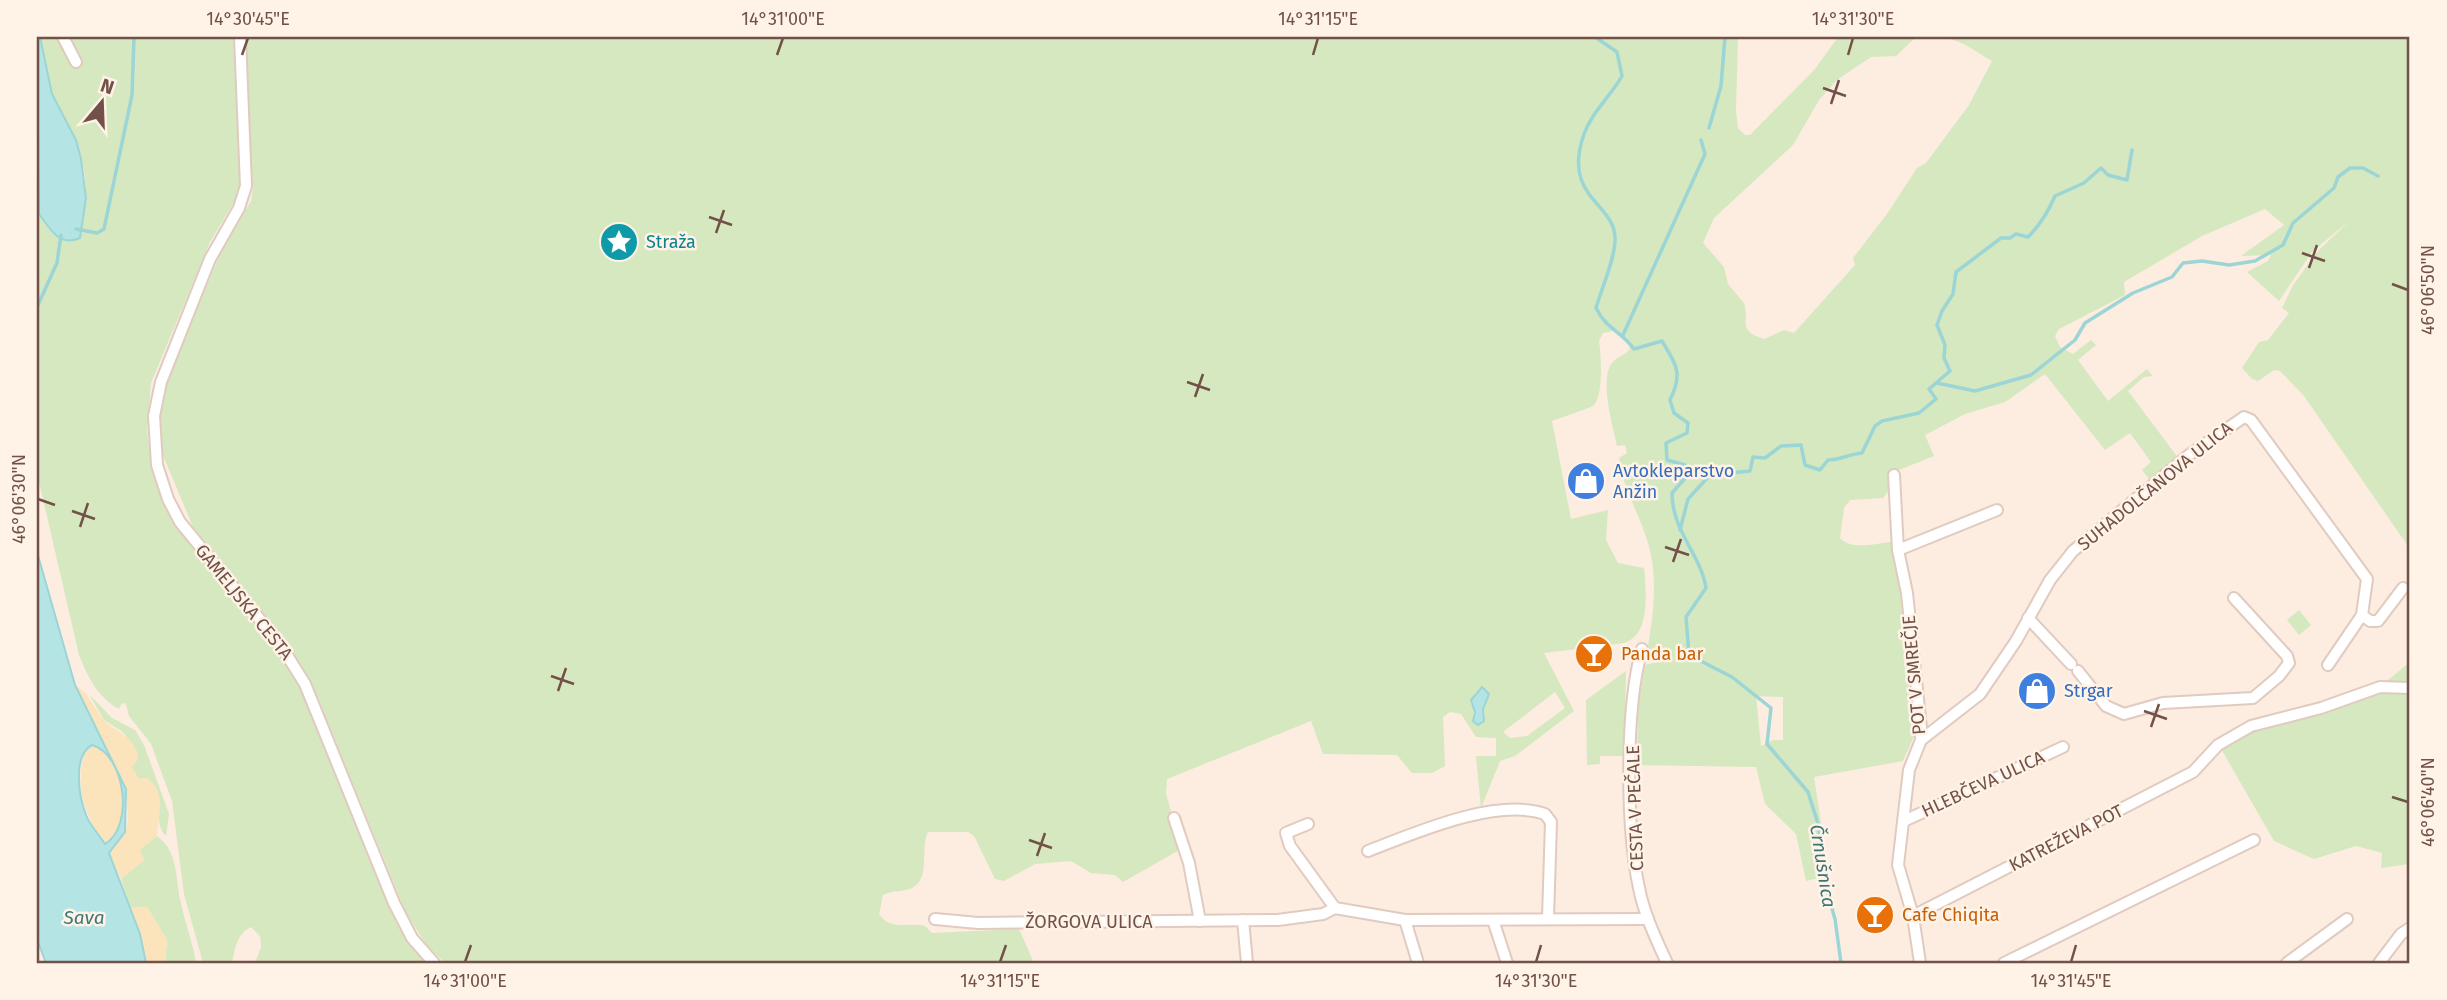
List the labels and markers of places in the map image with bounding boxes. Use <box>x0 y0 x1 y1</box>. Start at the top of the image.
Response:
place icon: Straža <box>598 221 640 263</box>
place label: Straža <box>646 231 696 253</box>
shop icon: Avtokleparstvo Anžin <box>1565 460 1607 502</box>
place label: Avtokleparstvo Anžin <box>1613 460 1734 503</box>
bar icon: Panda bar <box>1573 633 1615 675</box>
place label: Panda bar <box>1621 643 1703 665</box>
shop icon: Strgar <box>2016 670 2058 712</box>
place label: Strgar <box>2064 680 2113 702</box>
bar icon: Cafe Chiqita <box>1854 894 1896 936</box>
place label: Cafe Chiqita <box>1902 904 2000 926</box>

